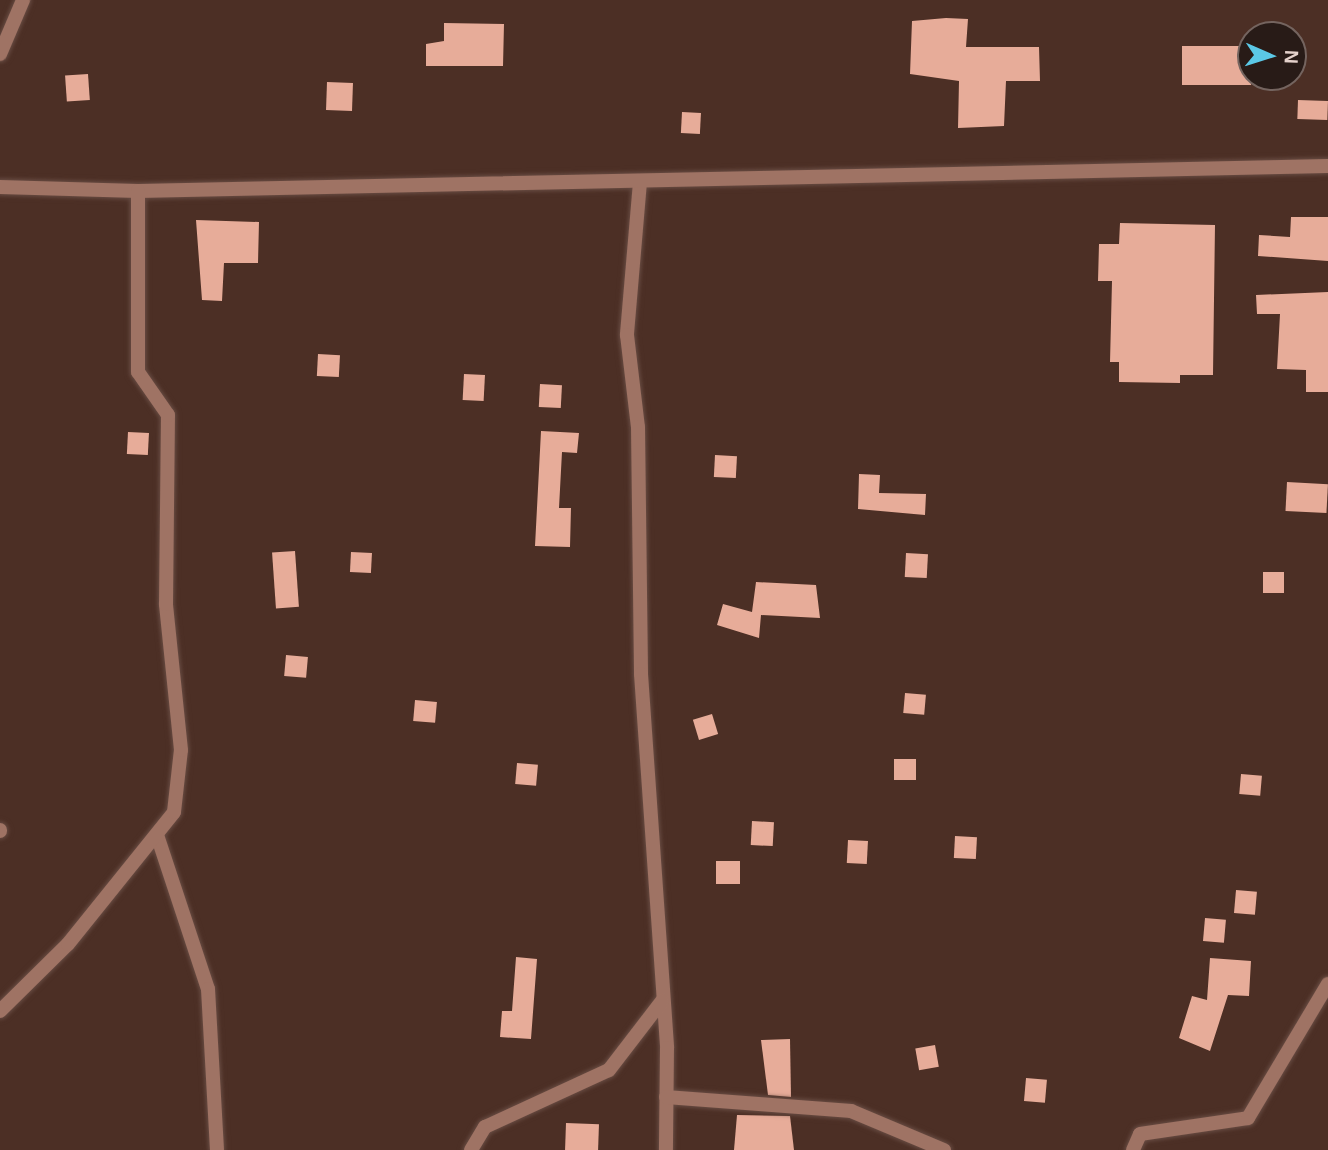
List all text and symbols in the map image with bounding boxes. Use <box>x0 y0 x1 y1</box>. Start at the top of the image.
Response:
north arrow <box>1237 21 1307 91</box>
text: N <box>1281 50 1302 64</box>

